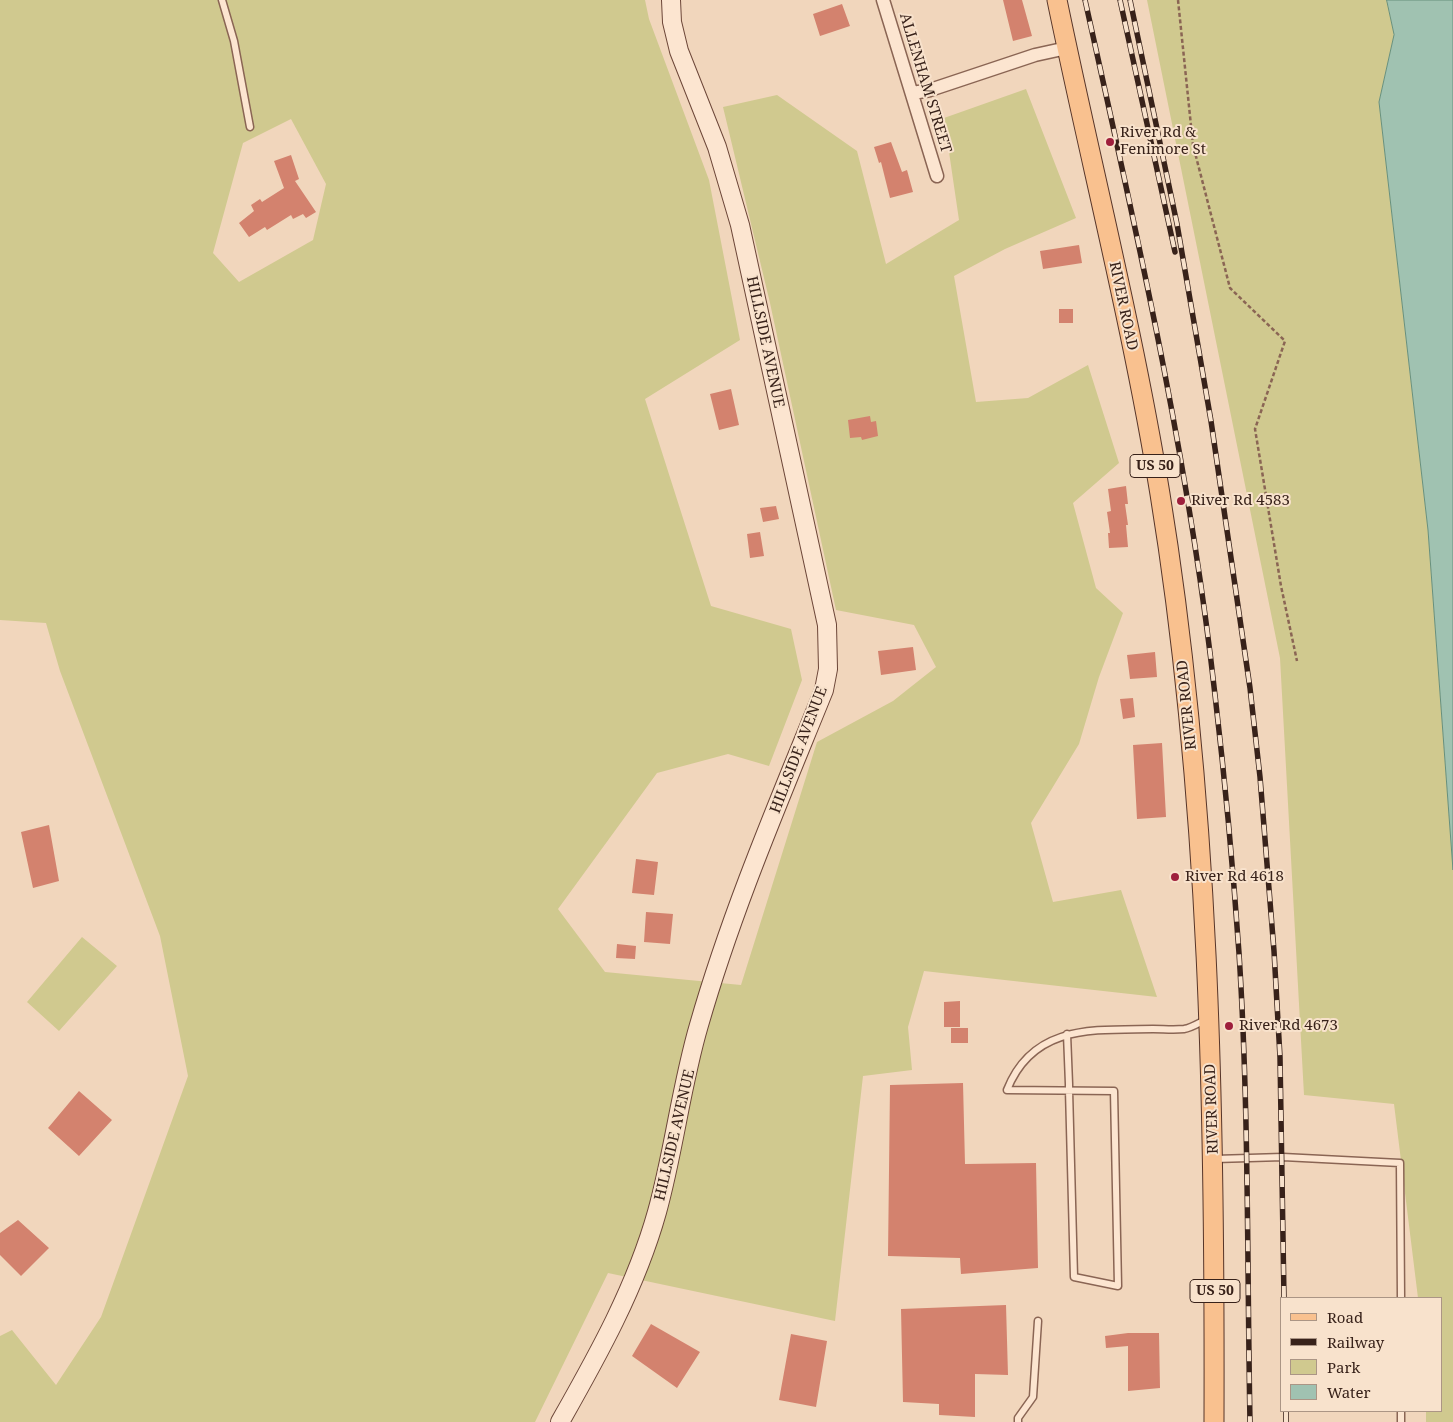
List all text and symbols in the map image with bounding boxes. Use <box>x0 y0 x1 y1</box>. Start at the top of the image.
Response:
street label: ALLENHAM STREET <box>895 11 955 155</box>
place label: River Rd & Fenimore St <box>1120 124 1206 159</box>
marker: River Rd & Fenimore St <box>1104 136 1116 148</box>
street label: RIVER ROAD <box>1105 260 1141 352</box>
street label: HILLSIDE AVENUE <box>742 274 788 410</box>
road number: US 50 <box>1130 454 1180 478</box>
place label: River Rd 4583 <box>1191 492 1290 510</box>
marker: River Rd 4583 <box>1175 495 1187 507</box>
street label: RIVER ROAD <box>1173 659 1201 751</box>
street label: HILLSIDE AVENUE <box>767 684 831 816</box>
place label: River Rd 4618 <box>1185 868 1284 886</box>
marker: River Rd 4618 <box>1169 871 1181 883</box>
place label: River Rd 4673 <box>1239 1017 1338 1035</box>
marker: River Rd 4673 <box>1223 1020 1235 1032</box>
street label: RIVER ROAD <box>1201 1064 1223 1154</box>
street label: HILLSIDE AVENUE <box>651 1068 699 1202</box>
road number: US 50 <box>1190 1280 1240 1302</box>
legend <box>1280 1297 1443 1412</box>
text: Road <box>1327 1307 1363 1327</box>
text: Railway <box>1327 1332 1384 1352</box>
text: Park <box>1327 1357 1360 1377</box>
text: Water <box>1327 1382 1370 1402</box>

